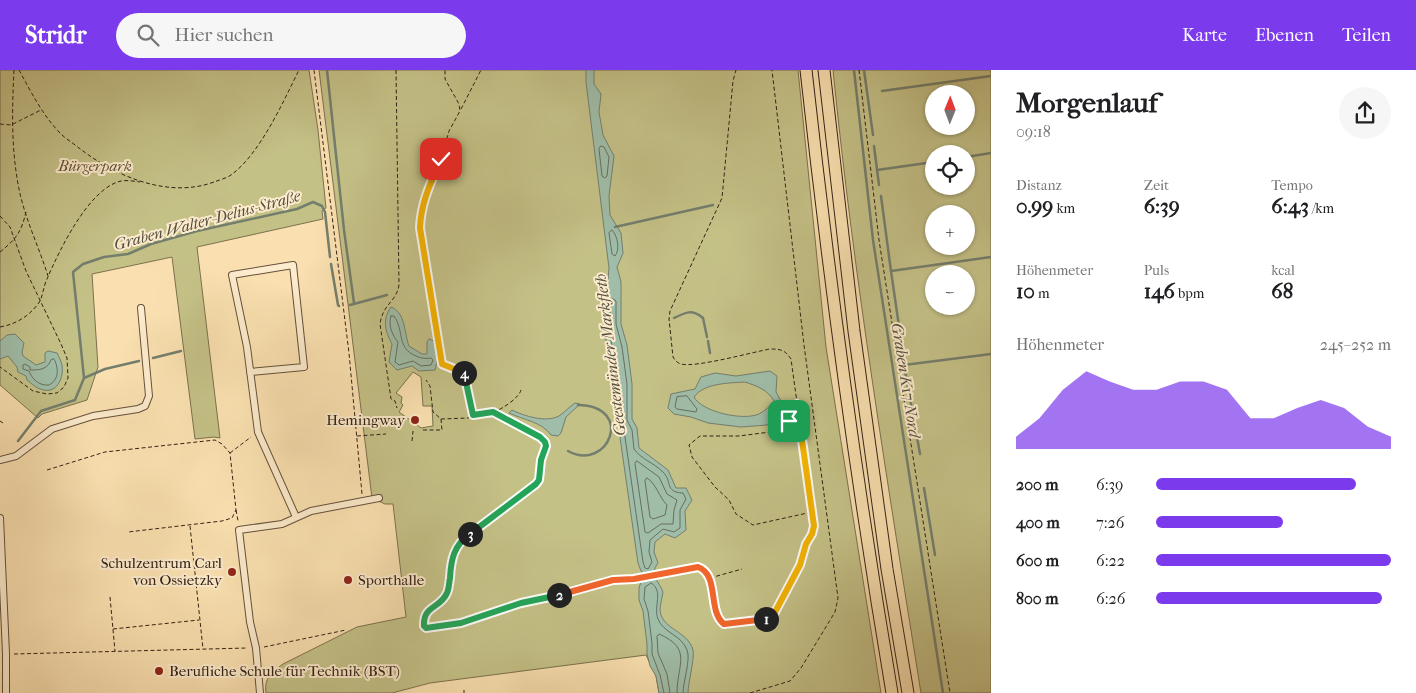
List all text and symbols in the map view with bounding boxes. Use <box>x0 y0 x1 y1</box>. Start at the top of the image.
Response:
search box <box>116 13 466 58</box>
text: Stridr <box>25 21 86 49</box>
icon: search <box>134 21 162 49</box>
text: Hier suchen <box>174 24 273 46</box>
text: Karte <box>1182 25 1227 46</box>
text: Ebenen <box>1255 25 1314 46</box>
text: Teilen <box>1342 25 1391 46</box>
north arrow <box>925 85 975 135</box>
map controls <box>925 85 975 315</box>
text: Morgenlauf <box>1016 86 1158 119</box>
button: share <box>1339 87 1391 139</box>
text: 09:18 <box>1016 122 1051 141</box>
pin <box>420 138 462 180</box>
icon: check <box>427 145 455 173</box>
button: locate <box>925 145 975 195</box>
park label: Bürgerpark <box>57 157 132 175</box>
text: Distanz <box>1016 177 1062 194</box>
text: Zeit <box>1144 177 1169 194</box>
text: Tempo <box>1271 177 1313 194</box>
water label: Graben Walter-Delius-Straße <box>112 186 303 254</box>
text: 0.99 <box>1016 194 1053 218</box>
text: 6:39 <box>1144 194 1180 218</box>
text: 6:43 <box>1271 194 1309 218</box>
text: km <box>1053 200 1075 217</box>
text: /km <box>1309 200 1334 217</box>
button: + <box>925 205 975 255</box>
text: Höhenmeter <box>1016 262 1093 279</box>
text: Puls <box>1144 262 1169 279</box>
text: kcal <box>1271 262 1295 279</box>
button: − <box>925 265 975 315</box>
water label: Geestemünder Markfleth <box>591 273 629 437</box>
text: 10 <box>1016 279 1035 303</box>
text: 146 <box>1144 279 1175 303</box>
text: 68 <box>1271 279 1293 303</box>
text: m <box>1035 285 1050 302</box>
text: bpm <box>1175 285 1204 302</box>
water label: Graben K17 Nord <box>888 321 925 440</box>
text: Höhenmeter <box>1016 335 1104 354</box>
text: 245–252 m <box>1320 335 1391 354</box>
pin: 4 <box>452 360 476 386</box>
text: 4 <box>460 365 469 382</box>
pin <box>768 400 810 442</box>
icon: arrive <box>775 407 803 435</box>
place label: Hemingway <box>326 411 406 429</box>
marker: Hemingway <box>409 414 421 426</box>
text: 200 m <box>1016 475 1059 494</box>
text: 6:39 <box>1096 475 1124 494</box>
text: 400 m <box>1016 513 1060 532</box>
text: 7:26 <box>1096 513 1124 532</box>
pin: 3 <box>458 522 482 546</box>
text: 3 <box>468 526 473 543</box>
text: 600 m <box>1016 551 1059 570</box>
text: 6:22 <box>1096 551 1125 570</box>
place label: Schulzentrum Carl von Ossietzky <box>101 554 223 589</box>
marker: Schulzentrum Carl von Ossietzky <box>226 566 238 578</box>
place label: Sporthalle <box>358 571 425 589</box>
marker: Sporthalle <box>342 574 354 586</box>
pin: 2 <box>546 582 572 608</box>
text: 2 <box>556 587 563 604</box>
text: 800 m <box>1016 589 1058 608</box>
text: 6:26 <box>1096 589 1125 608</box>
pin: 1 <box>754 606 778 632</box>
text: 1 <box>764 611 769 628</box>
place label: Berufliche Schule für Technik (BST) <box>169 662 400 680</box>
marker: Berufliche Schule für Technik (BST) <box>153 665 165 677</box>

